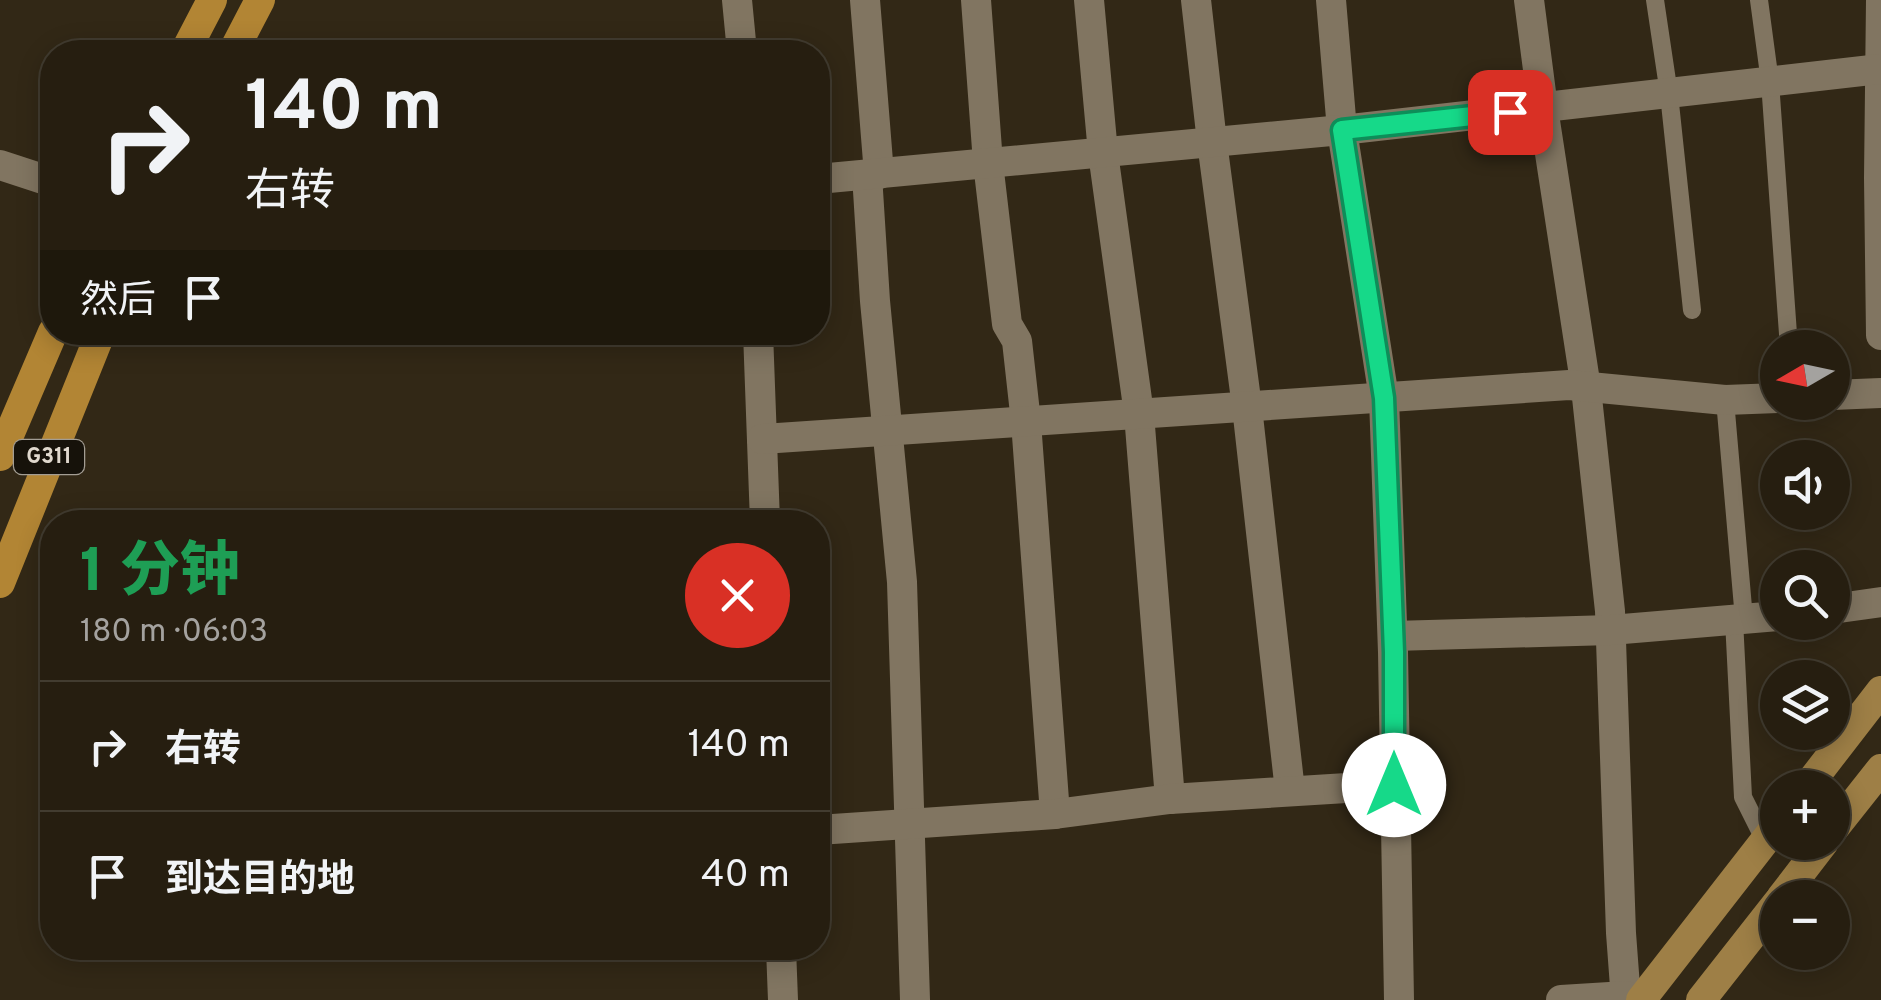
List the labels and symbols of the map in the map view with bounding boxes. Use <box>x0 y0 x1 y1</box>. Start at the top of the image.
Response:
pin <box>1468 70 1553 155</box>
north arrow <box>1760 330 1850 420</box>
road number: G311 <box>14 440 84 474</box>
position arrow <box>1342 733 1446 837</box>

